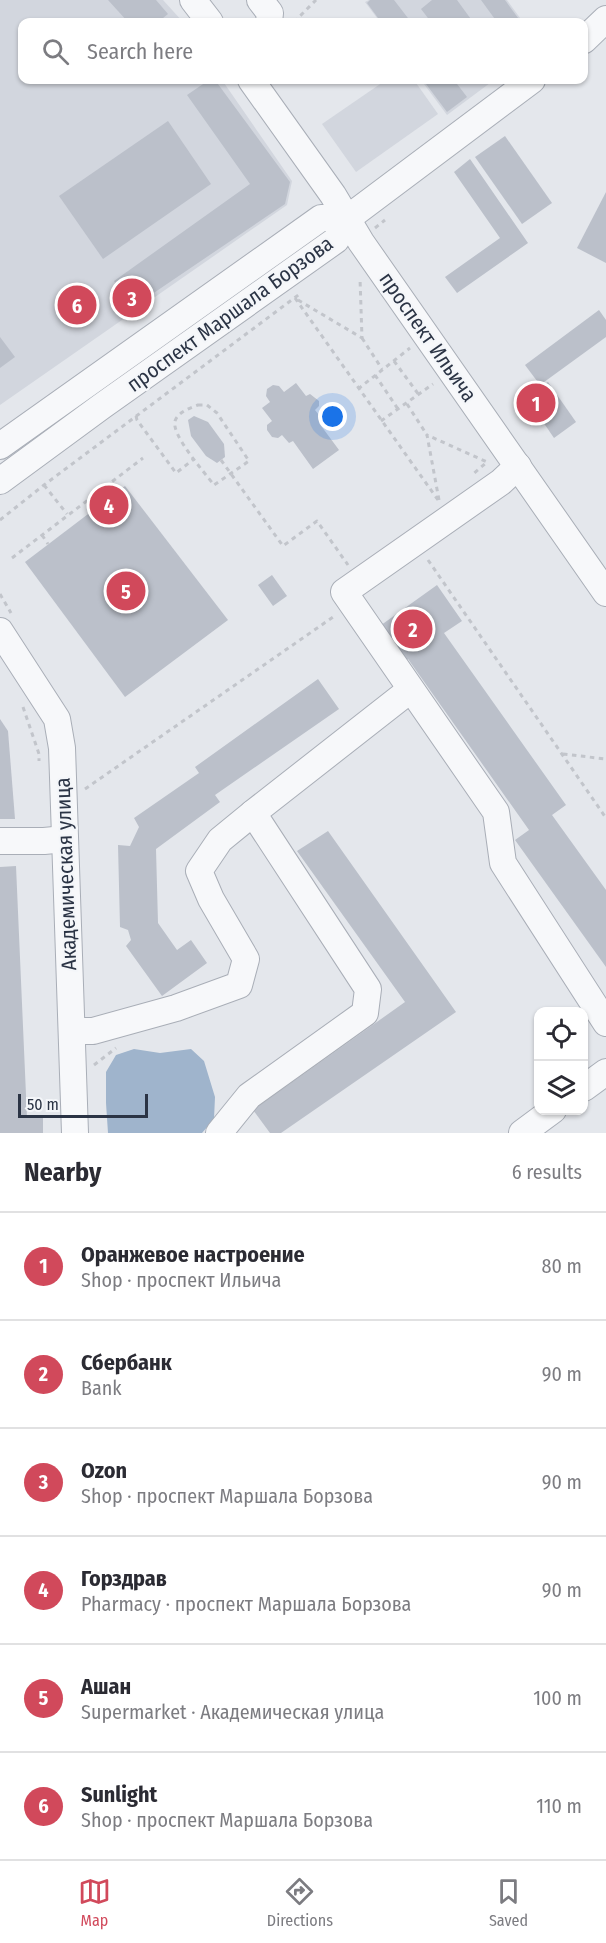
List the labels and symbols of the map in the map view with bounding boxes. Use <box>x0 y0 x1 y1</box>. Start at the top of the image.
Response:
street label: проспект Маршала Борзова <box>122 230 338 398</box>
street label: проспект Ильича <box>374 267 482 407</box>
pin: 3 <box>112 276 152 320</box>
pin: 6 <box>58 282 97 328</box>
pin: 1 <box>516 380 556 426</box>
your location <box>318 402 347 431</box>
pin: 4 <box>90 482 128 528</box>
pin: 5 <box>106 568 146 614</box>
pin: 2 <box>394 606 432 652</box>
street label: Академическая улица <box>50 777 82 971</box>
scale bar <box>18 1091 148 1118</box>

